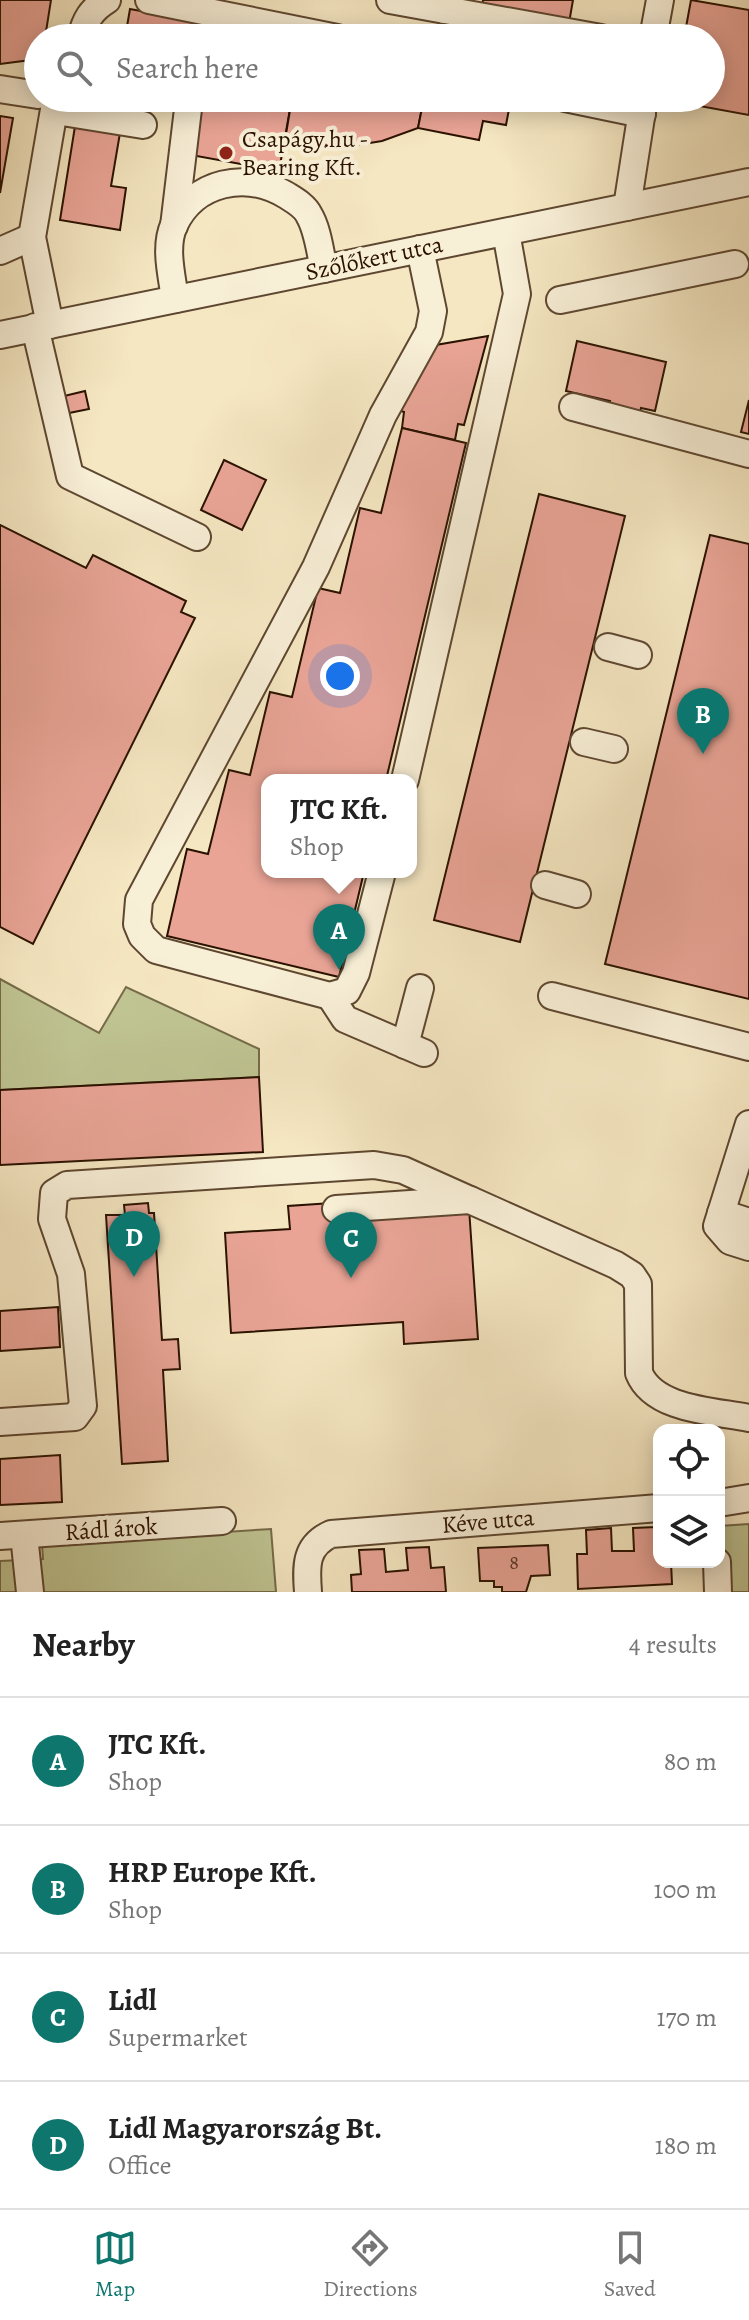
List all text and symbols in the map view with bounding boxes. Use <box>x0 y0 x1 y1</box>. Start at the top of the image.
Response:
search box <box>24 24 725 112</box>
icon: search <box>52 46 96 90</box>
text: Search here <box>116 48 259 88</box>
place label: Csapágy.hu - Bearing Kft. <box>242 123 368 183</box>
marker: Csapágy.hu - Bearing Kft. <box>217 144 235 162</box>
street label: Szőlőkert utca <box>302 228 446 288</box>
your location <box>320 656 360 696</box>
pin: B <box>677 688 729 754</box>
popup <box>261 774 417 878</box>
text: JTC Kft. <box>290 789 388 829</box>
text: Shop <box>290 829 344 864</box>
pin: A <box>313 904 365 970</box>
pin: D <box>108 1211 160 1277</box>
pin: C <box>325 1212 377 1278</box>
map controls <box>653 1424 725 1568</box>
button: locate <box>653 1424 725 1496</box>
button: layers <box>653 1496 725 1568</box>
street label: Kéve utca <box>440 1501 536 1541</box>
street label: Rádl árok <box>64 1510 159 1548</box>
house number: 8 <box>509 1549 519 1576</box>
text: Nearby <box>32 1621 135 1668</box>
text: 4 results <box>629 1627 717 1662</box>
text: JTC Kft. <box>108 1724 206 1764</box>
text: A <box>50 1744 66 1779</box>
text: 80 m <box>664 1744 717 1779</box>
text: Shop <box>108 1764 162 1799</box>
text: HRP Europe Kft. <box>108 1852 317 1892</box>
text: B <box>50 1872 66 1907</box>
text: 100 m <box>654 1872 717 1907</box>
text: Shop <box>108 1892 162 1927</box>
text: Lidl <box>108 1980 157 2020</box>
text: C <box>50 2000 66 2035</box>
text: 170 m <box>657 2000 717 2035</box>
text: Supermarket <box>108 2020 248 2055</box>
text: Lidl Magyarország Bt. <box>108 2108 382 2148</box>
text: D <box>49 2128 67 2163</box>
text: 180 m <box>655 2128 717 2163</box>
text: Office <box>108 2148 171 2183</box>
tab: Map <box>93 2226 137 2304</box>
tab: Directions <box>323 2226 418 2304</box>
tab: Saved <box>604 2226 656 2304</box>

